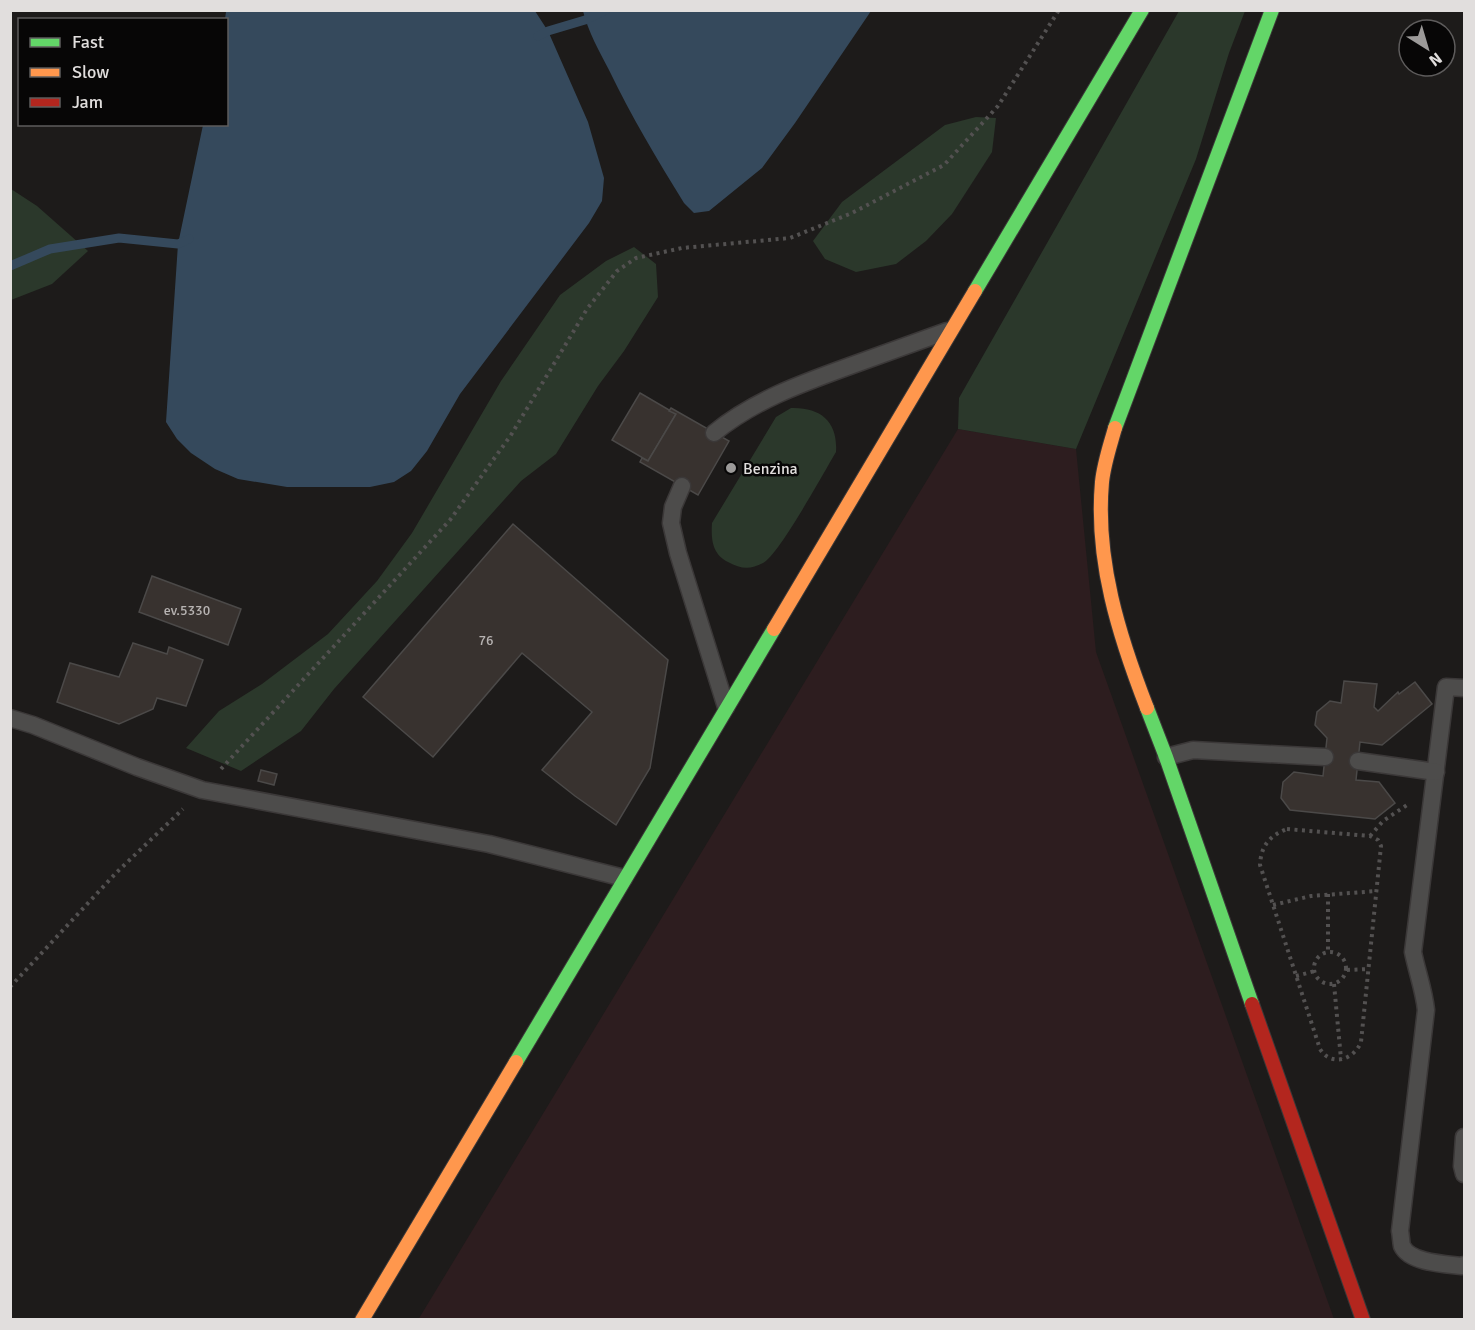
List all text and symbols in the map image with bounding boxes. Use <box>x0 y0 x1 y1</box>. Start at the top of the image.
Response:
legend <box>18 18 228 126</box>
north arrow <box>1397 18 1457 78</box>
text: Fast <box>72 31 104 53</box>
text: N <box>1425 48 1446 71</box>
text: Slow <box>72 61 109 83</box>
text: Jam <box>72 91 103 113</box>
place label: Benzina <box>743 459 798 479</box>
marker: Benzina <box>724 461 738 475</box>
house number: ev.5330 <box>164 602 210 619</box>
house number: 76 <box>478 632 494 649</box>

